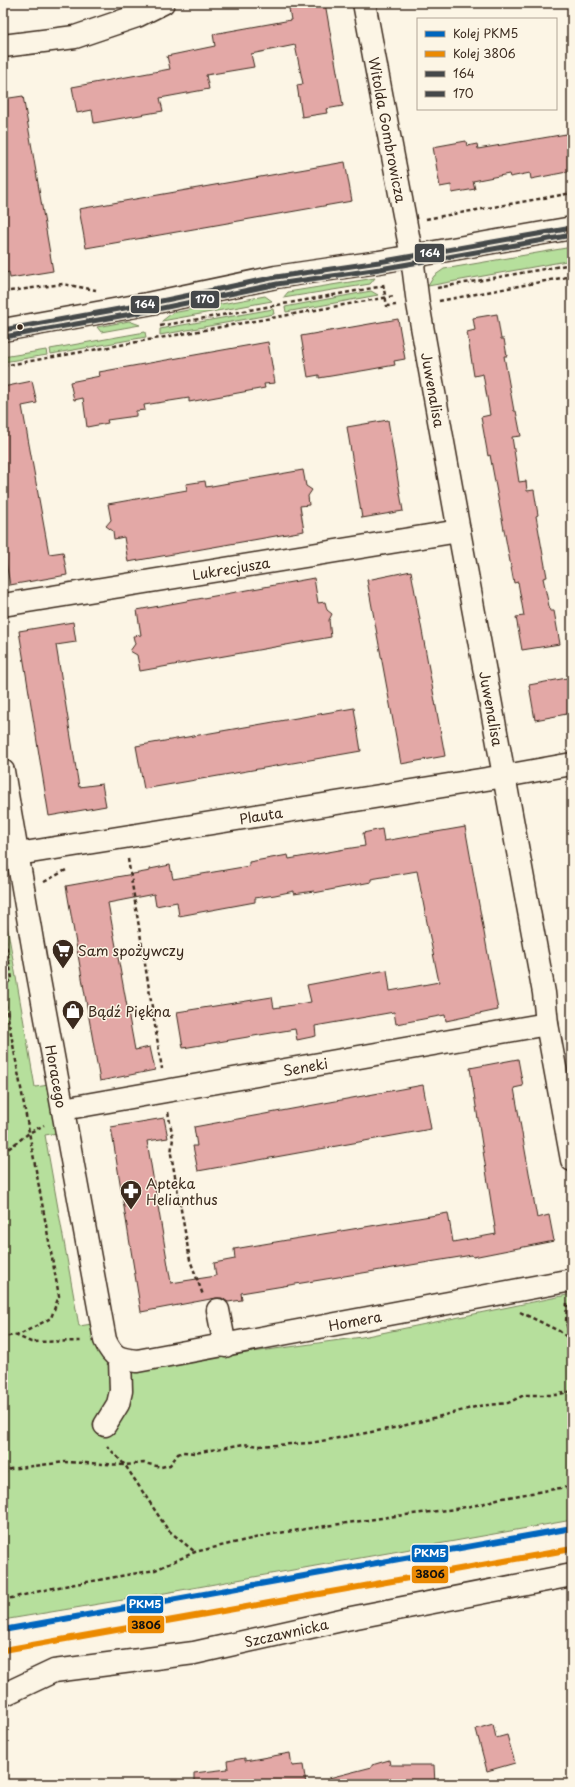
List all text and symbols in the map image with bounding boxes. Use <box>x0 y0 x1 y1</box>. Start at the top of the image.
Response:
legend <box>417 18 557 110</box>
text: Kolej PKM5 <box>453 24 518 42</box>
text: Kolej 3806 <box>453 44 516 62</box>
street label: Witolda Gombrowicza <box>364 55 412 205</box>
text: 164 <box>453 64 475 82</box>
text: 170 <box>453 84 474 102</box>
line badge: 164 <box>414 243 445 263</box>
text: 164 <box>420 244 441 261</box>
line badge: 170 <box>190 290 220 309</box>
text: 170 <box>195 290 215 307</box>
line badge: 164 <box>130 295 160 314</box>
text: 164 <box>135 295 156 312</box>
unlabelled marker <box>15 322 25 332</box>
street label: Juwenalisa <box>416 351 451 429</box>
street label: Lukrecjusza <box>191 551 272 585</box>
street label: Juwenalisa <box>474 669 509 748</box>
street label: Plauta <box>238 801 284 829</box>
supermarket icon: Sam spożywczy <box>50 937 76 970</box>
place label: Sam spożywczy <box>78 940 184 961</box>
shop icon: Bądź Piękna <box>60 998 86 1031</box>
place label: Bądź Piękna <box>88 1001 171 1022</box>
street label: Horacego <box>41 1043 73 1110</box>
street label: Seneki <box>281 1052 330 1081</box>
place label: Apteka Helianthus <box>146 1173 218 1210</box>
pharmacy icon: Apteka Helianthus <box>118 1178 144 1211</box>
street label: Homera <box>327 1305 384 1336</box>
line badge: PKM5 <box>411 1544 449 1563</box>
text: PKM5 <box>414 1544 446 1561</box>
line badge: 3806 <box>411 1565 449 1584</box>
text: 3806 <box>415 1565 445 1582</box>
line badge: PKM5 <box>126 1595 164 1614</box>
text: PKM5 <box>129 1595 161 1612</box>
street label: Szczawnicka <box>242 1613 330 1652</box>
line badge: 3806 <box>127 1615 165 1634</box>
text: 3806 <box>131 1616 161 1633</box>

